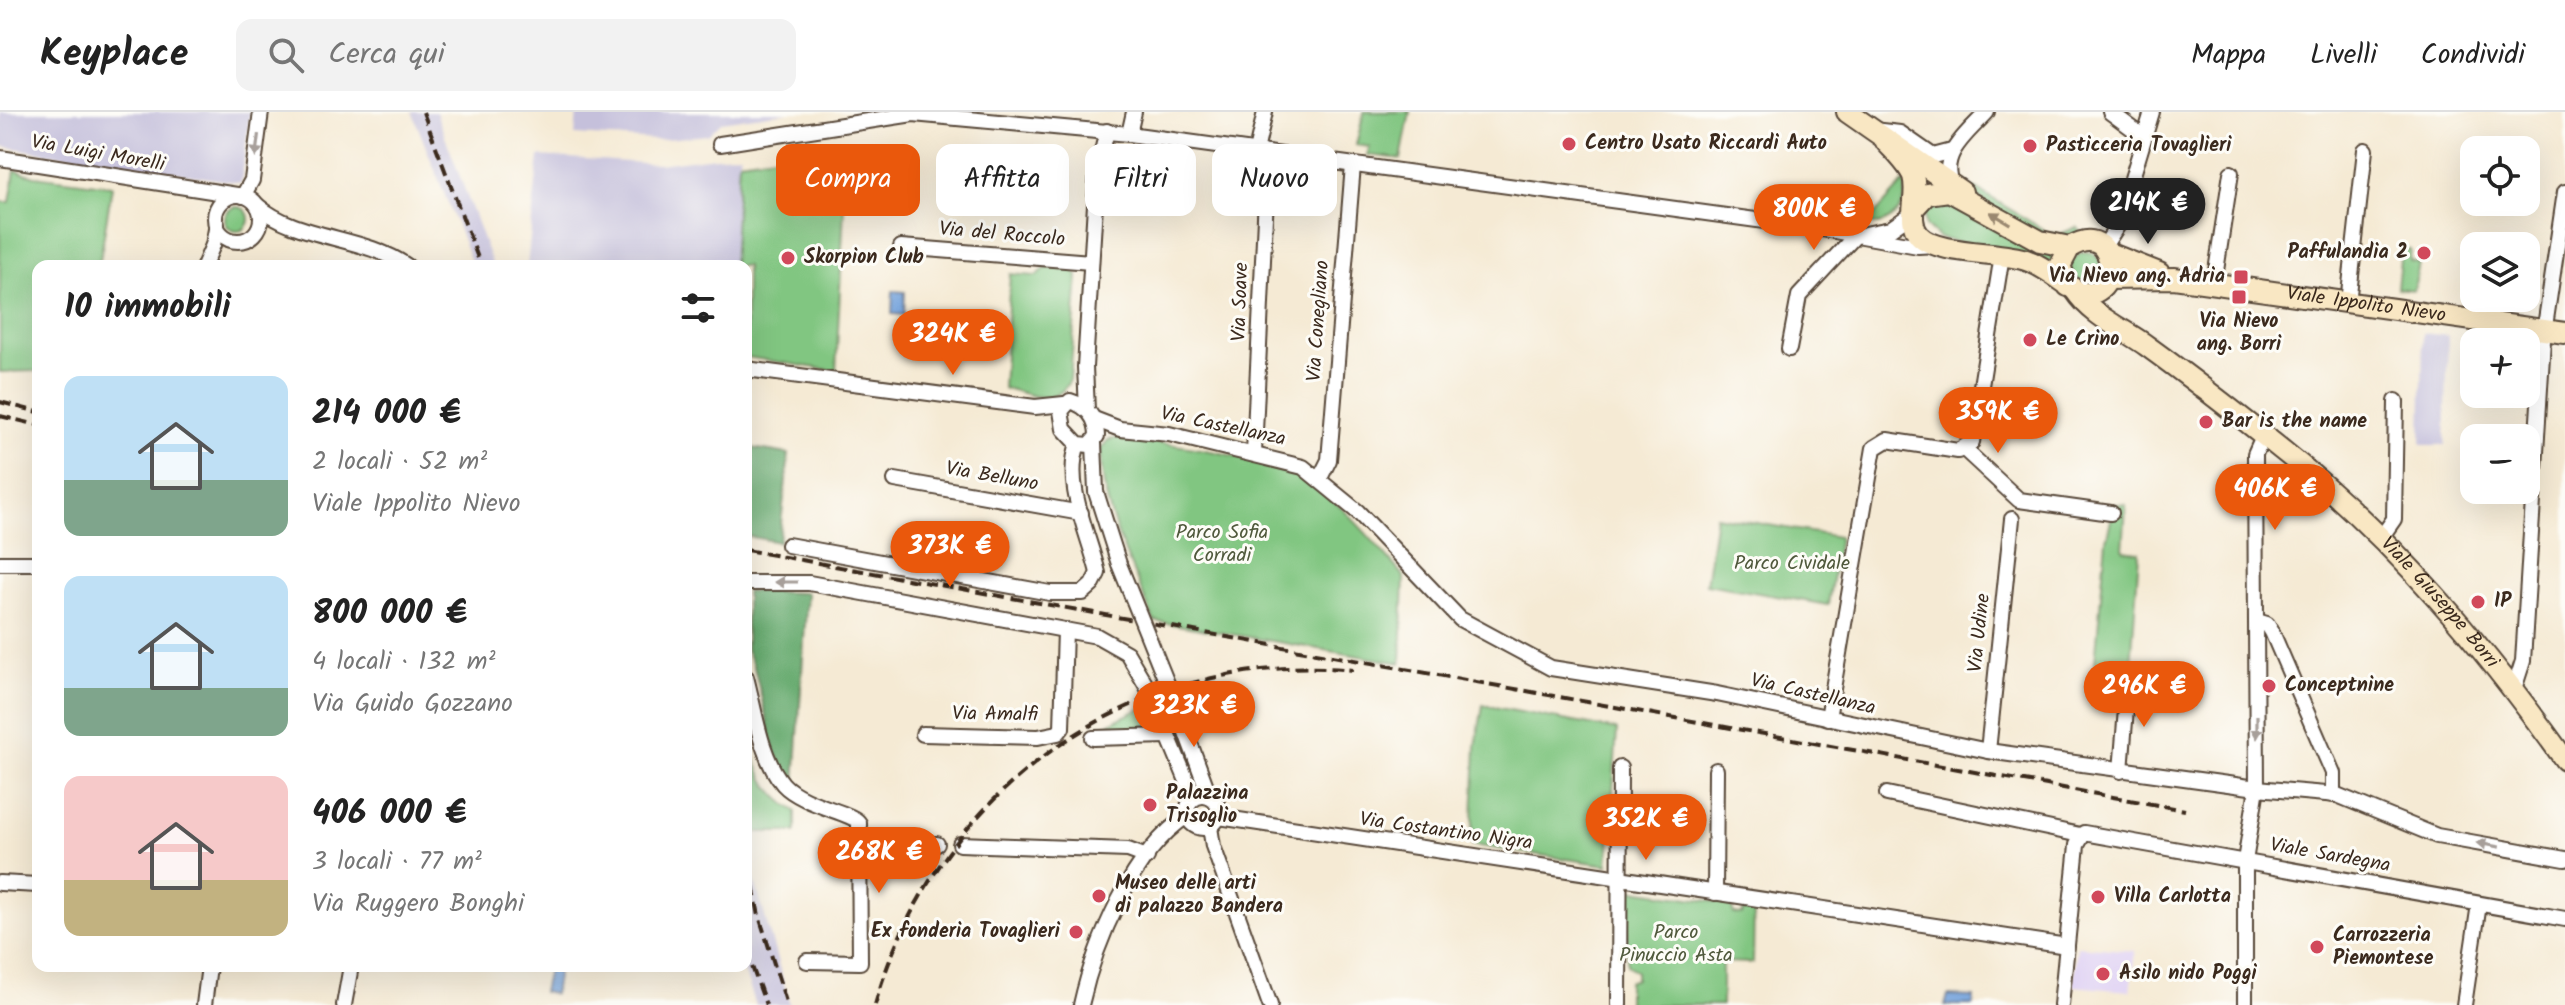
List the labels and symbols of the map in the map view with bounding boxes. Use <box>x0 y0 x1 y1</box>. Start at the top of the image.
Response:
street label: Via Luigi Morelli <box>29 126 169 182</box>
place label: Centro Usato Riccardi Auto <box>1585 128 1827 160</box>
place label: Pasticceria Tovaglieri <box>2046 130 2232 162</box>
one-way arrow <box>251 134 264 159</box>
marker: Centro Usato Riccardi Auto <box>1560 135 1578 153</box>
marker: Pasticceria Tovaglieri <box>2021 137 2039 155</box>
pin: 214K € <box>2083 178 2213 246</box>
pin: 800K € <box>1749 184 1879 252</box>
one-way arrow <box>1989 211 2011 225</box>
street label: Via del Roccolo <box>938 214 1066 256</box>
place label: Paffulandia 2 <box>2288 237 2408 269</box>
place label: Skorpion Club <box>804 242 924 274</box>
marker: Paffulandia 2 <box>2415 244 2433 262</box>
marker: Skorpion Club <box>779 249 797 267</box>
street label: Via Conegliano <box>1299 259 1339 383</box>
place label: Via Nievo ang. Adria <box>2049 261 2225 293</box>
street label: Via Soave <box>1224 262 1258 342</box>
marker: Via Nievo ang. Adria <box>2232 268 2250 286</box>
street label: Viale Ippolito Nievo <box>2284 278 2448 332</box>
marker: Via Nievo ang. Borri <box>2230 288 2248 306</box>
place label: Via Nievo ang. Borri <box>2197 306 2282 361</box>
pin: 324K € <box>888 309 1018 377</box>
place label: Le Crino <box>2046 324 2119 356</box>
marker: Le Crino <box>2021 331 2039 349</box>
pin: 359K € <box>1933 387 2063 455</box>
street label: Via Castellanza <box>1157 398 1289 456</box>
place label: Bar is the name <box>2222 406 2367 438</box>
marker: Bar is the name <box>2197 413 2215 431</box>
street label: Via Belluno <box>943 453 1041 501</box>
pin: 406K € <box>2210 464 2340 532</box>
park label: Parco Sofia Corradi <box>1176 517 1268 572</box>
pin: 373K € <box>885 521 1015 589</box>
street label: Viale Giuseppe Borri <box>2372 530 2507 677</box>
park label: Parco Cividale <box>1734 548 1850 580</box>
one-way arrow <box>773 576 798 588</box>
place label: IP <box>2494 586 2512 618</box>
street label: Via Udine <box>1960 592 2000 674</box>
marker: IP <box>2469 593 2487 611</box>
pin: 296K € <box>2079 661 2209 729</box>
street label: Via Castellanza <box>1747 665 1879 725</box>
place label: Conceptnine <box>2285 670 2394 702</box>
marker: Conceptnine <box>2260 677 2278 695</box>
pin: 323K € <box>1129 681 1259 749</box>
street label: Via Amalfi <box>952 698 1039 732</box>
one-way arrow <box>2251 715 2263 740</box>
place label: Palazzina Trisoglio <box>1166 778 1248 833</box>
pin: 352K € <box>1581 794 1711 862</box>
marker: Palazzina Trisoglio <box>1141 796 1159 814</box>
street label: Via Costantino Nigra <box>1358 804 1534 860</box>
pin: 268K € <box>814 827 944 895</box>
street label: Viale Sardegna <box>2267 830 2393 882</box>
one-way arrow <box>2475 839 2500 851</box>
place label: Museo delle arti di palazzo Bandera <box>1115 868 1283 923</box>
place label: Villa Carlotta <box>2114 881 2231 913</box>
marker: Museo delle arti di palazzo Bandera <box>1090 887 1108 905</box>
marker: Villa Carlotta <box>2089 888 2107 906</box>
place label: Ex fonderia Tovaglieri <box>871 916 1061 948</box>
park label: Parco Pinuccio Asta <box>1619 917 1733 972</box>
place label: Carrozzeria Piemontese <box>2333 920 2434 975</box>
marker: Ex fonderia Tovaglieri <box>1067 923 1085 941</box>
marker: Carrozzeria Piemontese <box>2308 938 2326 956</box>
place label: Asilo nido Poggi <box>2119 958 2258 990</box>
marker: Asilo nido Poggi <box>2094 965 2112 983</box>

